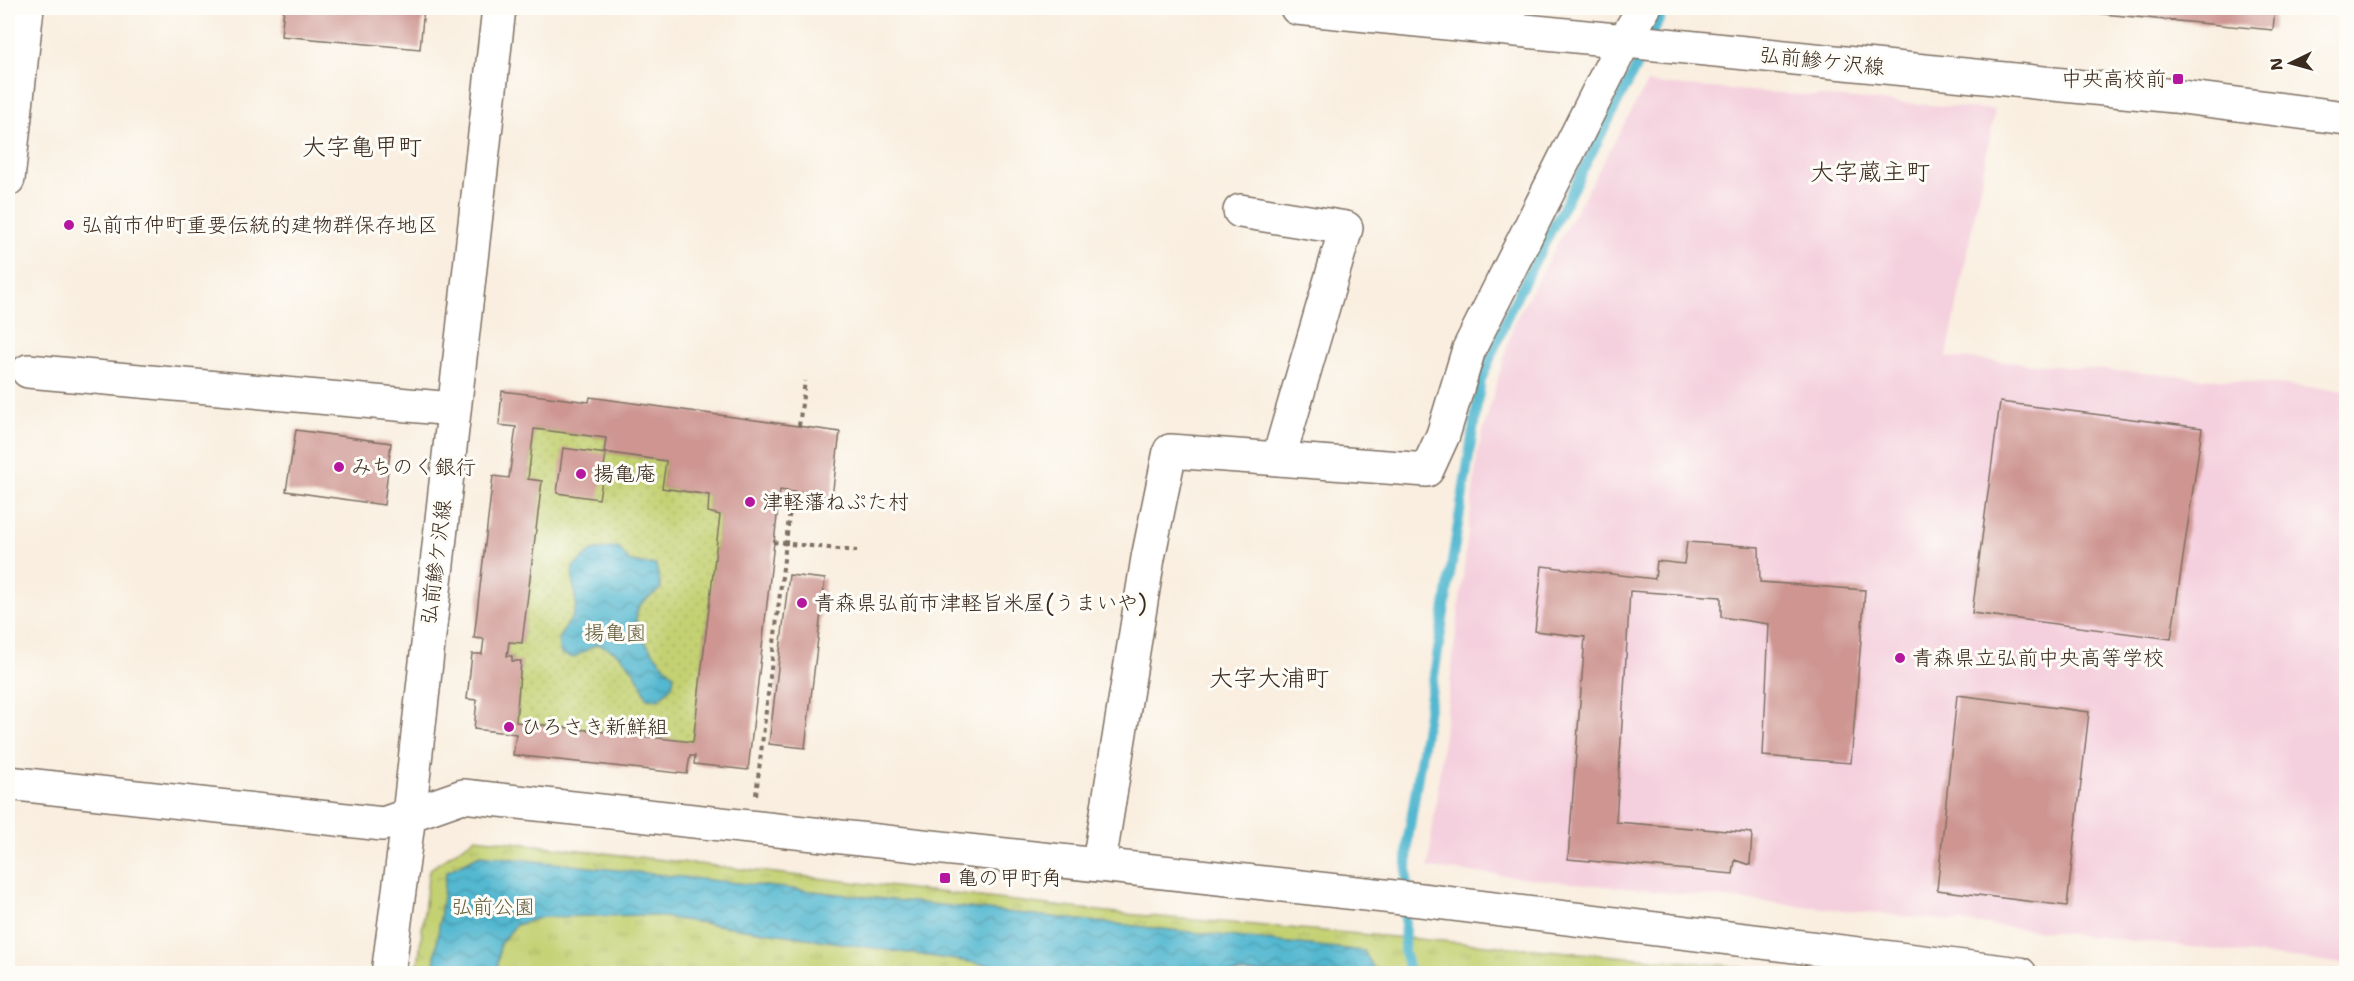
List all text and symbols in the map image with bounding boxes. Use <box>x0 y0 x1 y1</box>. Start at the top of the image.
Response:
north arrow <box>2261 33 2321 93</box>
street label: 弘前鰺ケ沢線 <box>1758 40 1886 82</box>
text: N <box>2266 57 2288 71</box>
place label: 中央高校前 <box>2061 65 2166 93</box>
marker: 中央高校前 <box>2171 72 2185 86</box>
district label: 大字亀甲町 <box>302 131 422 163</box>
district label: 大字蔵主町 <box>1810 156 1930 188</box>
place label: 弘前市仲町重要伝統的建物群保存地区 <box>81 211 438 239</box>
marker: 弘前市仲町重要伝統的建物群保存地区 <box>62 218 76 232</box>
place label: みちのく銀行 <box>351 453 476 481</box>
marker: みちのく銀行 <box>332 460 346 474</box>
place label: 揚亀庵 <box>593 460 656 488</box>
marker: 揚亀庵 <box>574 467 588 481</box>
place label: 津軽藩ねぷた村 <box>762 488 909 516</box>
marker: 津軽藩ねぷた村 <box>743 495 757 509</box>
street label: 弘前鰺ケ沢線 <box>414 498 458 626</box>
place label: 青森県弘前市津軽旨米屋(うまいや) <box>814 589 1147 617</box>
marker: 青森県弘前市津軽旨米屋(うまいや) <box>795 596 809 610</box>
park label: 揚亀園 <box>584 619 647 647</box>
place label: 青森県立弘前中央高等学校 <box>1912 644 2164 672</box>
marker: 青森県立弘前中央高等学校 <box>1893 651 1907 665</box>
district label: 大字大浦町 <box>1209 662 1329 694</box>
place label: ひろさき新鮮組 <box>521 713 668 741</box>
marker: ひろさき新鮮組 <box>502 720 516 734</box>
place label: 亀の甲町角 <box>957 864 1062 892</box>
marker: 亀の甲町角 <box>938 871 952 885</box>
park label: 弘前公園 <box>451 893 535 921</box>

